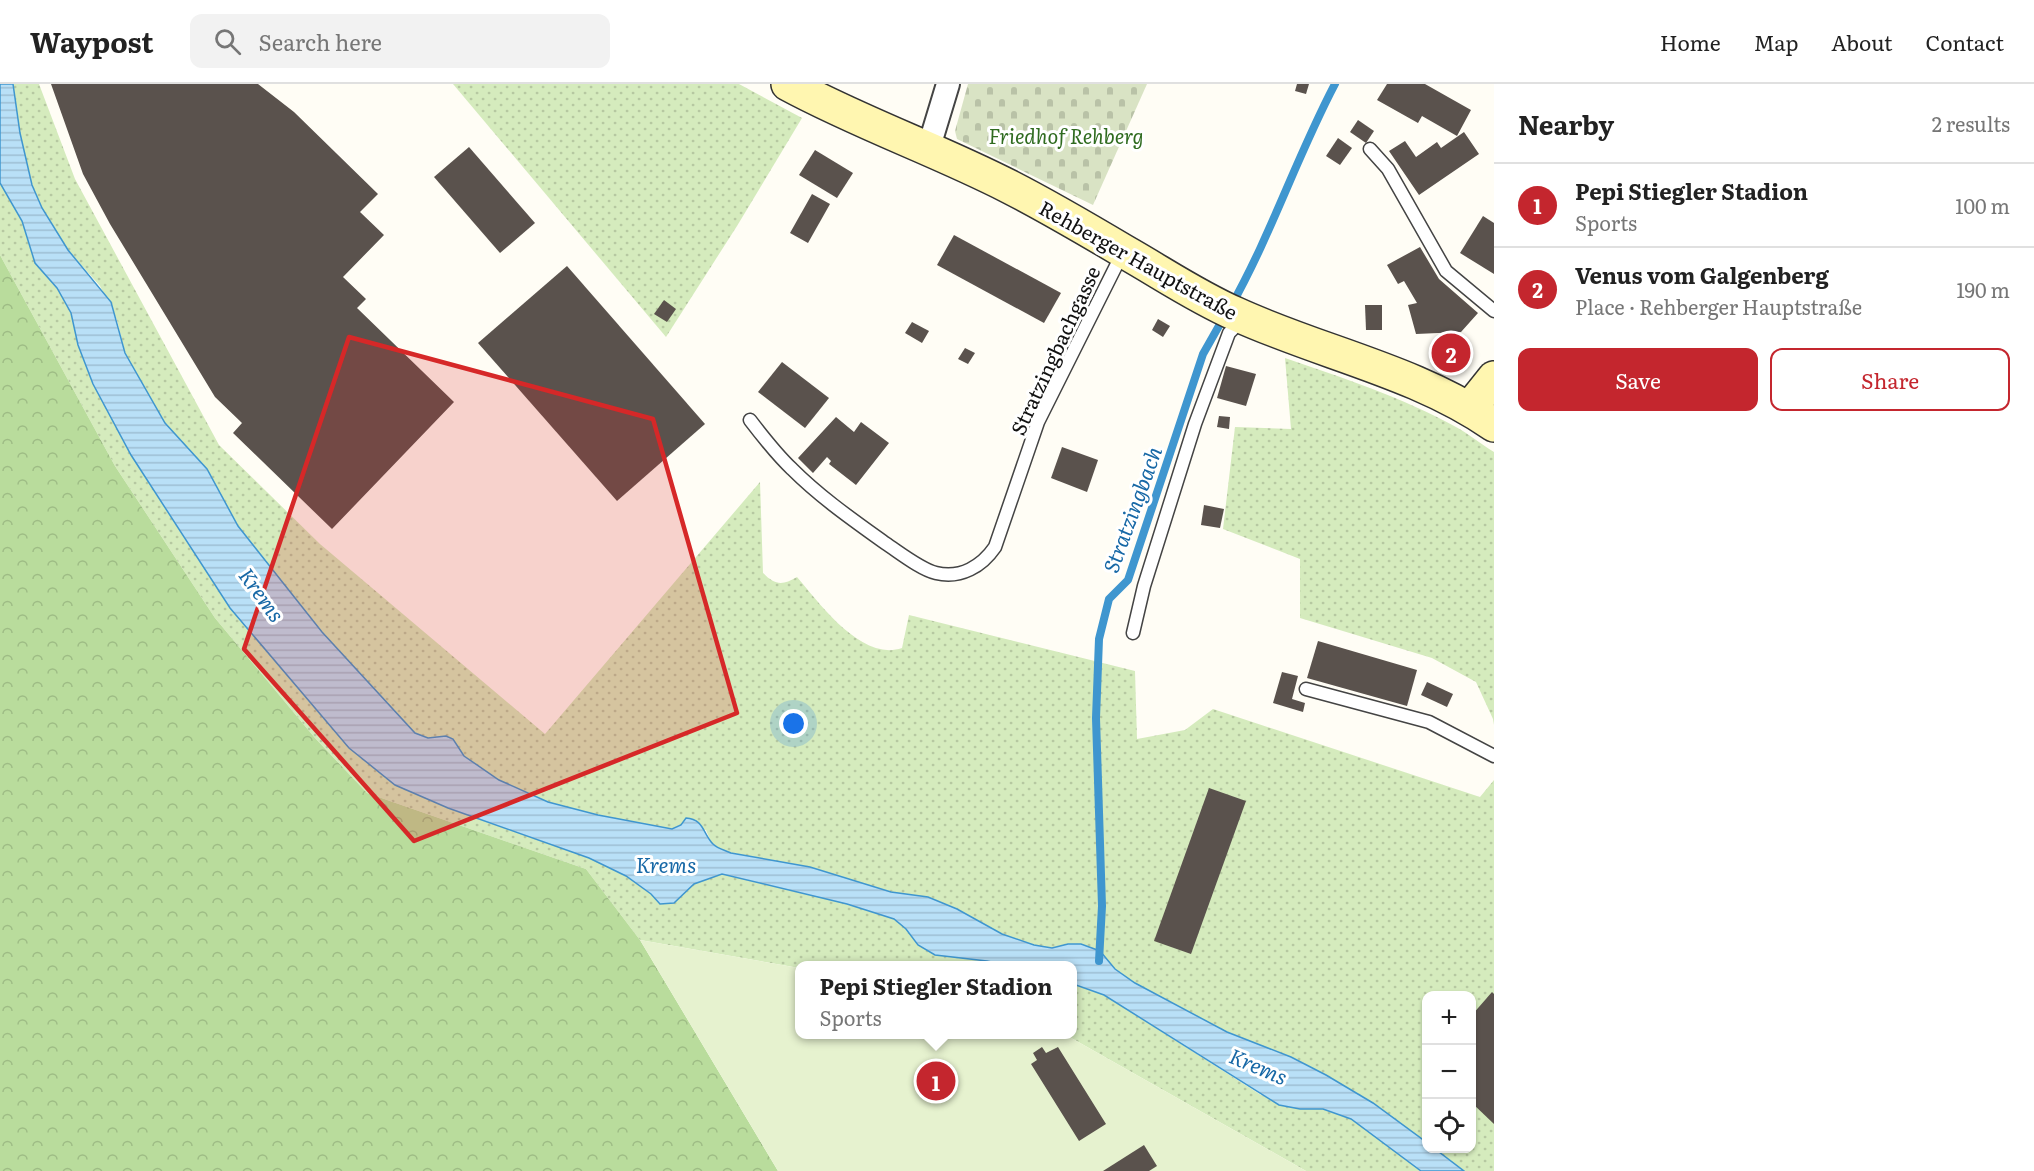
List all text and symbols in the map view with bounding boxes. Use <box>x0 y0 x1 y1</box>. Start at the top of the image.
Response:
search box <box>190 14 610 68</box>
text: Waypost <box>30 20 154 62</box>
icon: search <box>211 25 244 58</box>
text: Search here <box>259 25 382 58</box>
text: Home <box>1660 26 1721 57</box>
text: Map <box>1754 26 1798 57</box>
text: About <box>1831 26 1893 57</box>
text: Contact <box>1926 26 2004 57</box>
text: Nearby <box>1518 104 1614 143</box>
text: 2 results <box>1932 108 2010 138</box>
park label: Friedhof Rehberg <box>988 120 1144 150</box>
text: Pepi Stiegler Stadion <box>1575 174 1808 207</box>
text: 1 <box>1533 190 1542 220</box>
text: 100 m <box>1955 190 2010 220</box>
street label: Rehberger Hauptstraße <box>1034 192 1244 326</box>
text: Sports <box>1575 207 1637 237</box>
text: Venus vom Galgenberg <box>1575 258 1829 291</box>
street label: Stratzingbachgasse <box>1002 261 1106 439</box>
text: 2 <box>1532 274 1543 304</box>
text: 190 m <box>1956 274 2010 304</box>
text: Place · Rehberger Hauptstraße <box>1575 291 1862 321</box>
pin: 2 <box>1432 330 1470 376</box>
button: Save <box>1518 348 1758 411</box>
button: Share <box>1770 348 2010 411</box>
water label: Stratzingbach <box>1094 441 1168 576</box>
water label: Krems <box>233 560 293 628</box>
your location <box>779 709 808 738</box>
water label: Krems <box>636 848 696 879</box>
popup <box>795 961 1077 1039</box>
text: Pepi Stiegler Stadion <box>820 969 1052 1002</box>
map controls <box>1422 991 1476 1153</box>
button: + <box>1422 991 1476 1045</box>
text: Sports <box>820 1002 882 1032</box>
water label: Krems <box>1225 1039 1293 1091</box>
button: − <box>1422 1045 1476 1099</box>
pin: 1 <box>916 1058 956 1104</box>
button: locate <box>1422 1099 1476 1153</box>

